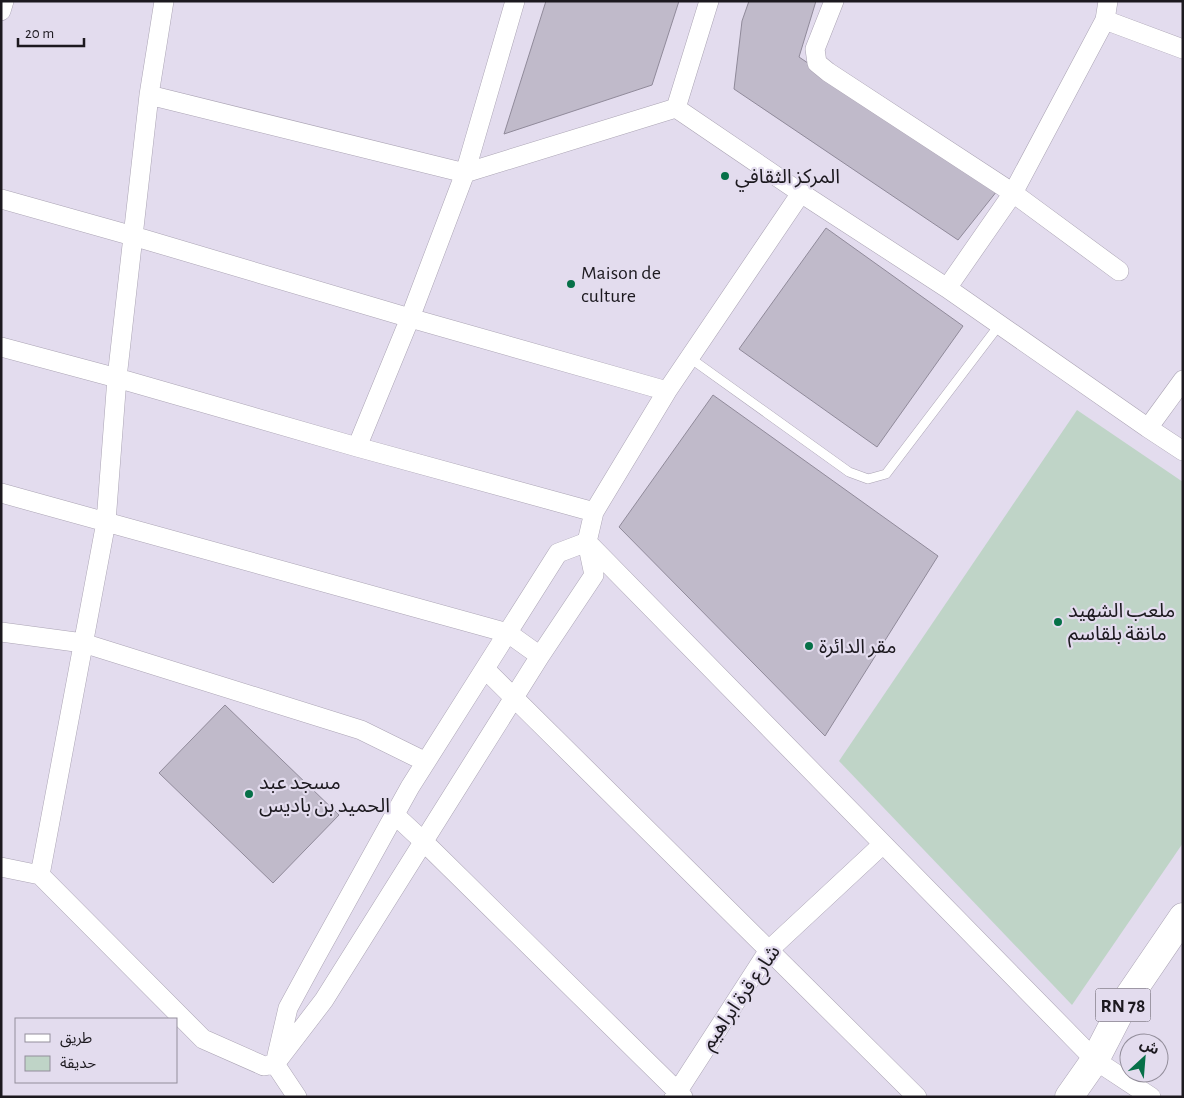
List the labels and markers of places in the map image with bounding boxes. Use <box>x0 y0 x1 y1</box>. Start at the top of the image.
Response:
place label: المركز الثقافي <box>735 167 840 192</box>
marker: المركز الثقافي <box>719 170 731 182</box>
place label: Maison de culture <box>581 263 661 306</box>
marker: Maison de culture <box>565 278 577 290</box>
place label: ملعب الشهيد مانقة بلقاسم <box>1068 601 1175 648</box>
marker: ملعب الشهيد مانقة بلقاسم <box>1052 616 1064 628</box>
place label: مقر الدائرة <box>819 637 897 658</box>
marker: مقر الدائرة <box>803 640 815 652</box>
place label: مسجد عبد الحميد بن باديس <box>259 773 390 817</box>
marker: مسجد عبد الحميد بن باديس <box>243 788 255 800</box>

